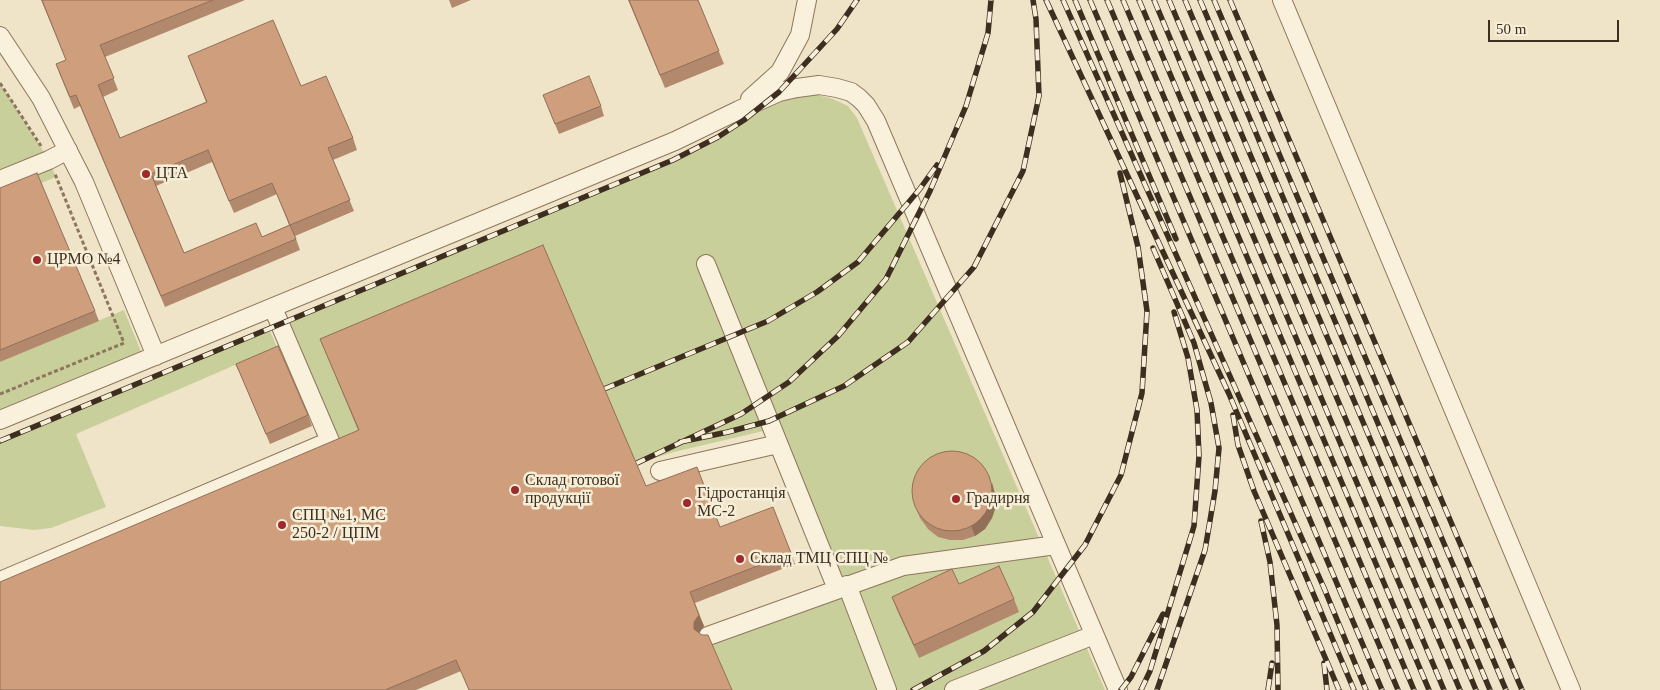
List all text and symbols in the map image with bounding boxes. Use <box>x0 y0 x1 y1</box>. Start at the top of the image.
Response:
scale bar <box>1490 10 1621 42</box>
text: 50 m <box>1496 21 1526 37</box>
place label: ЦТА <box>156 164 188 184</box>
marker: ЦТА <box>140 168 152 180</box>
place label: ЦРМО №4 <box>47 250 120 270</box>
marker: ЦРМО №4 <box>31 254 43 266</box>
place label: Склад готової продукції <box>525 471 619 509</box>
marker: Склад готової продукції <box>509 484 521 496</box>
place label: Гідростанція МС-2 <box>697 484 786 522</box>
place label: Градирня <box>966 489 1030 509</box>
marker: Градирня <box>950 493 962 505</box>
marker: Гідростанція МС-2 <box>681 497 693 509</box>
place label: СПЦ №1, МС 250-2 / ЦПМ <box>292 506 386 544</box>
marker: СПЦ №1, МС 250-2 / ЦПМ <box>276 519 288 531</box>
place label: Склад ТМЦ СПЦ № <box>750 549 888 569</box>
marker: Склад ТМЦ СПЦ № <box>734 553 746 565</box>

